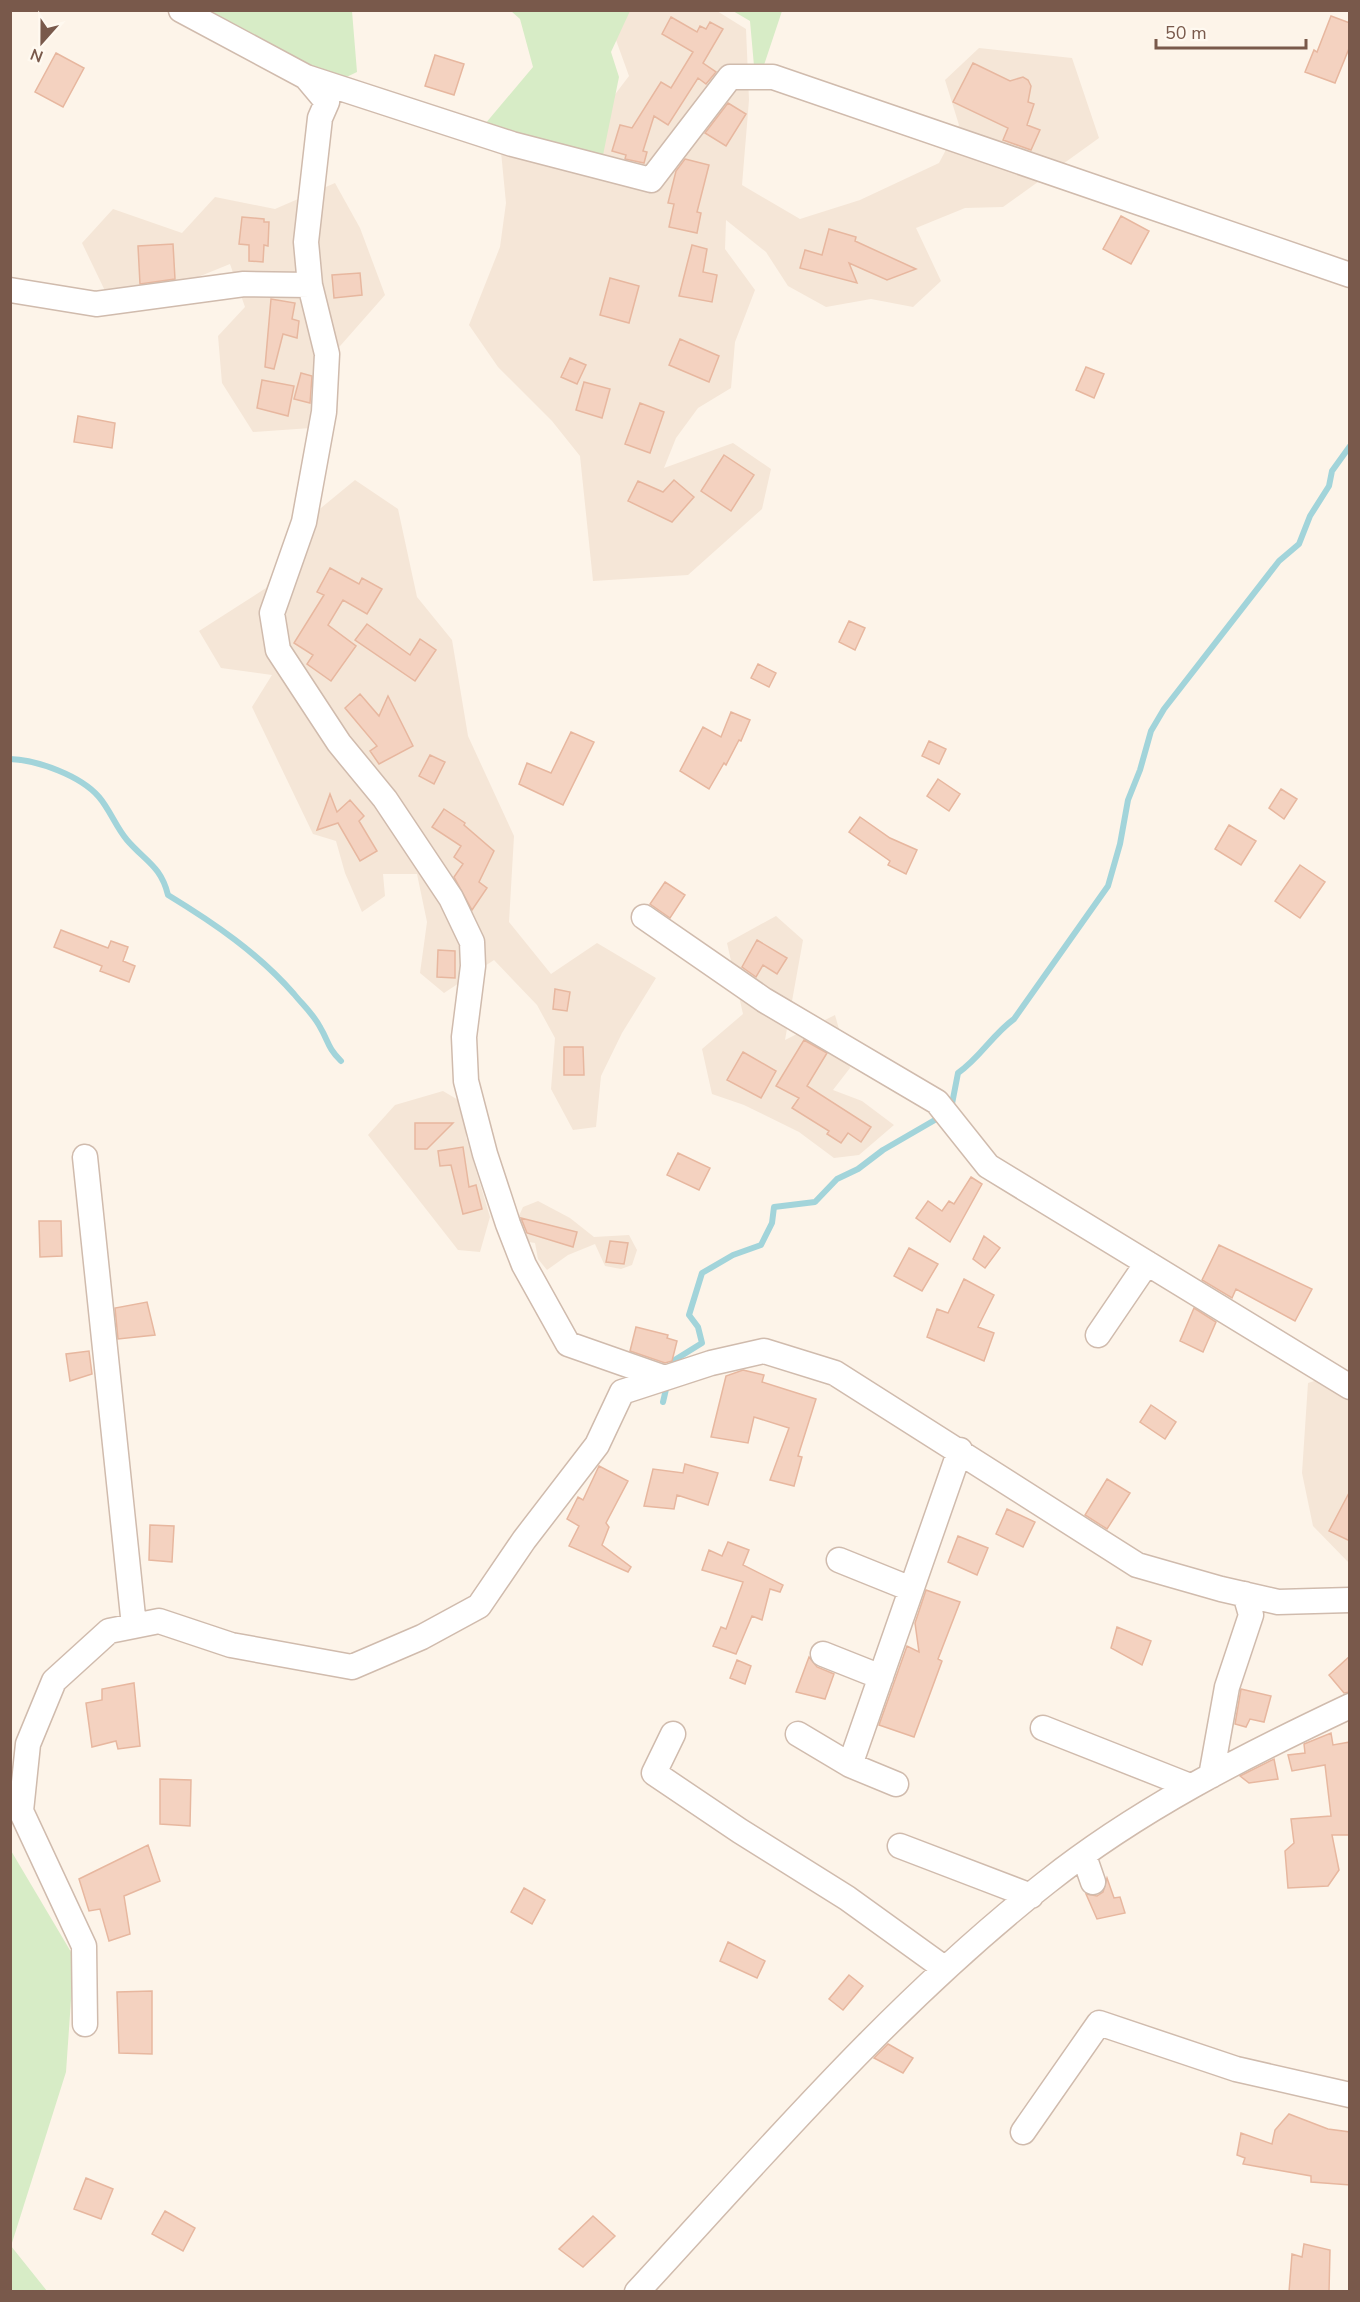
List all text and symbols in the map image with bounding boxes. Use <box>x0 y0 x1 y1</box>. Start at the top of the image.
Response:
north arrow <box>12 12 72 72</box>
scale bar <box>1156 12 1306 50</box>
text: 50 m <box>1165 21 1207 45</box>
text: N <box>27 43 47 67</box>

